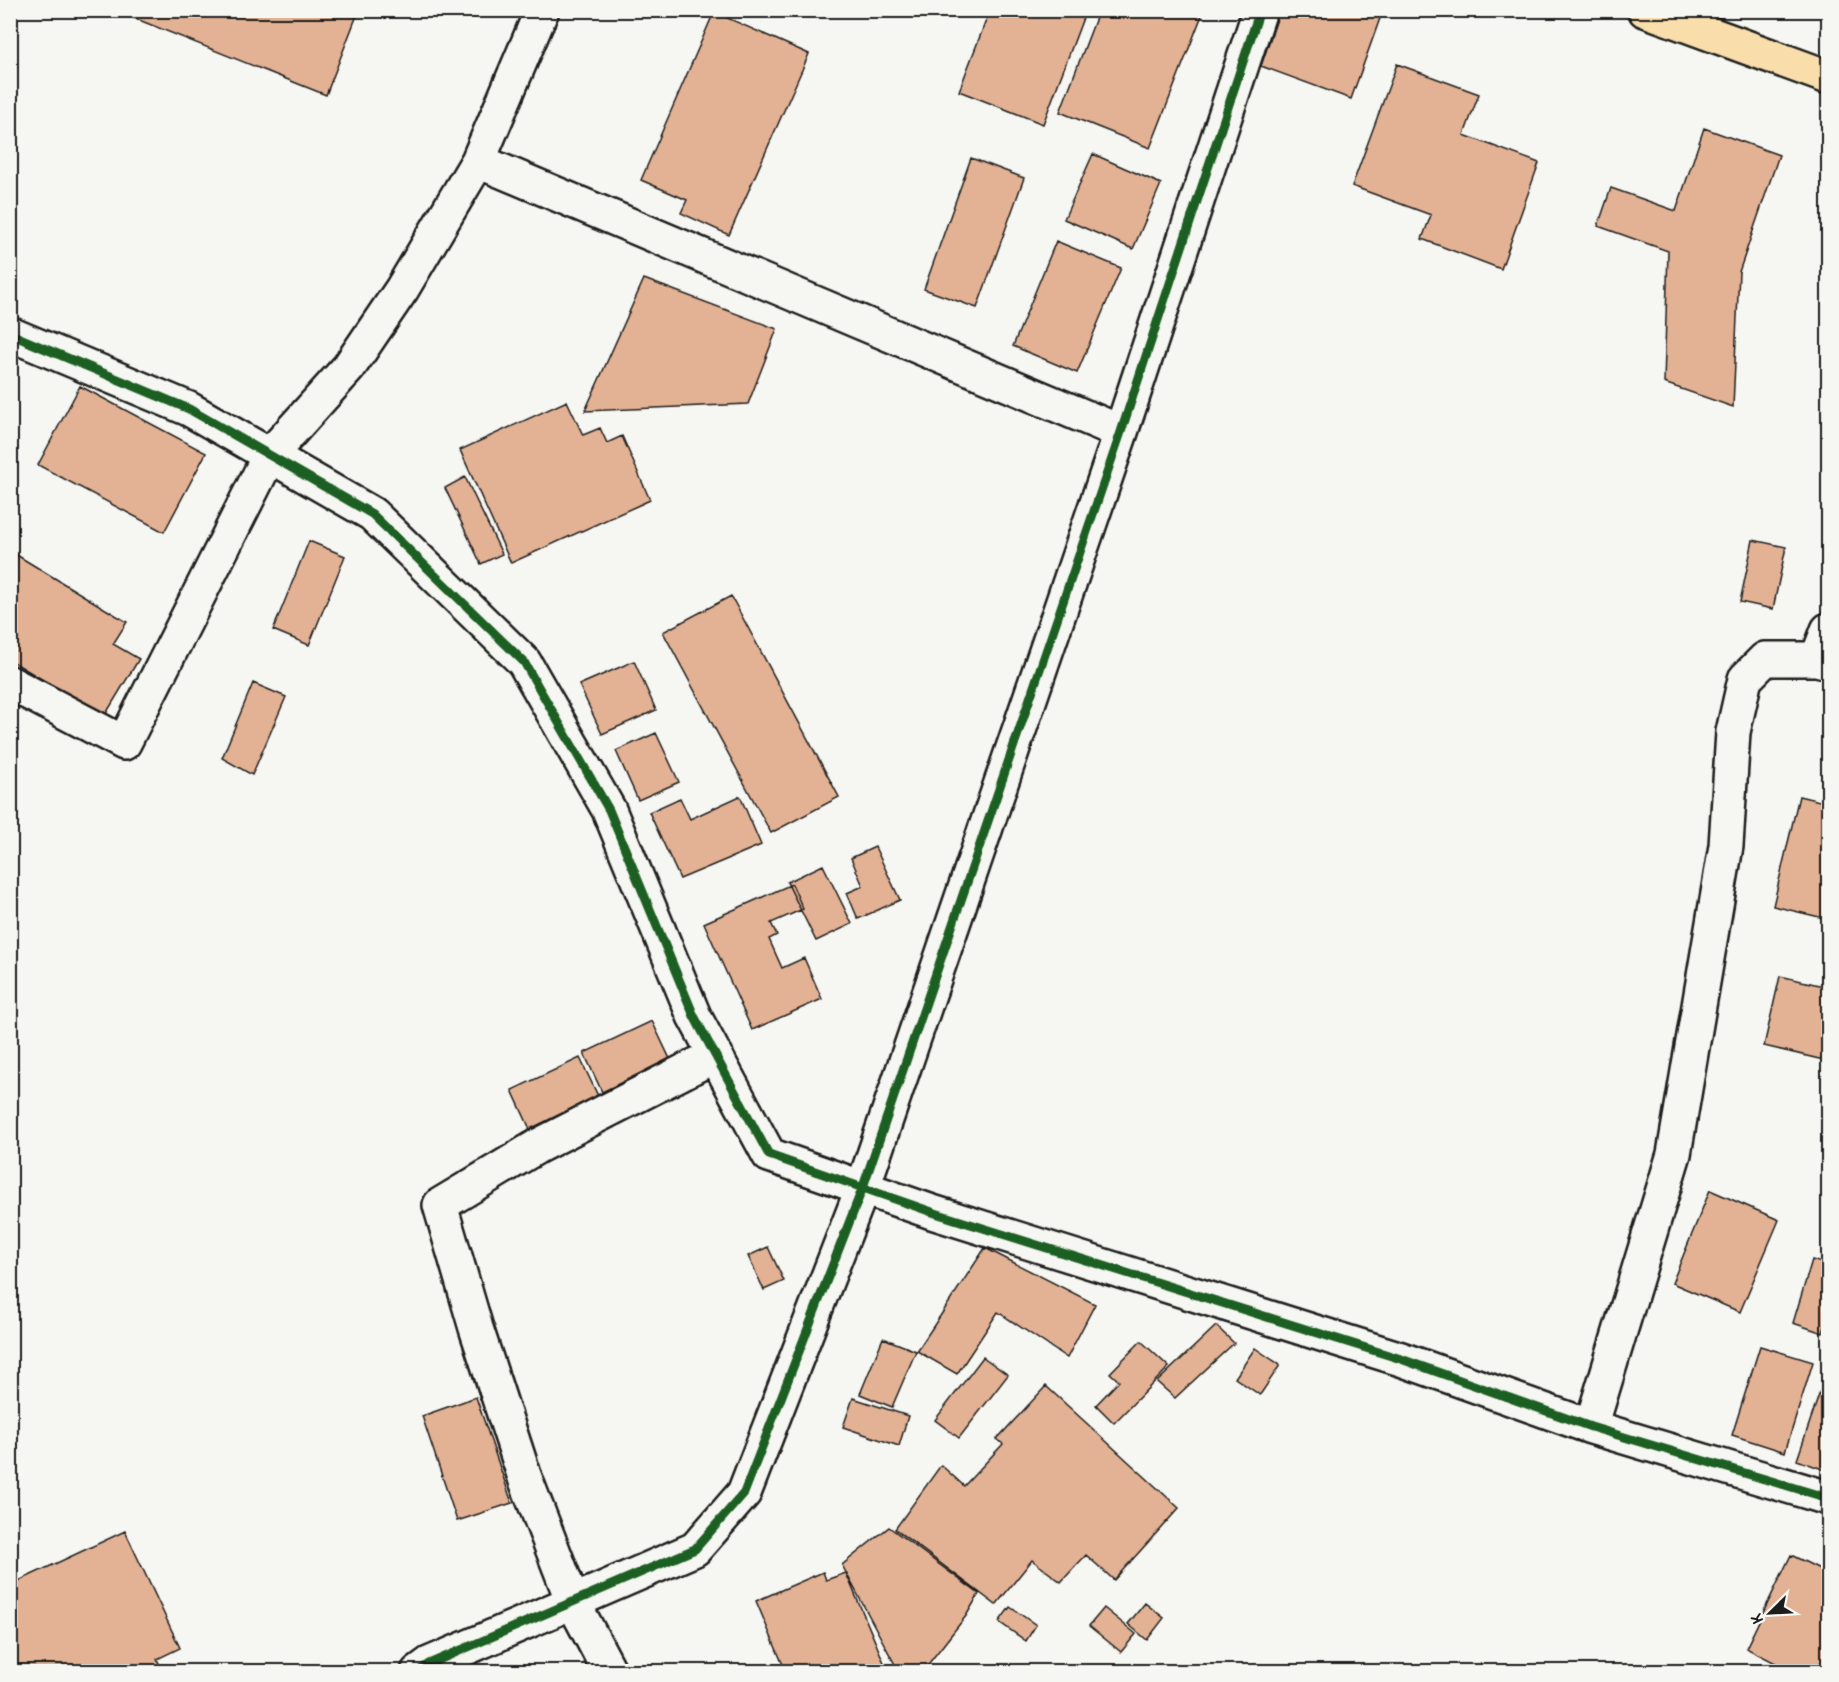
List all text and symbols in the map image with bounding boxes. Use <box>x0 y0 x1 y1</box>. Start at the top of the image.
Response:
north arrow <box>1740 1583 1800 1643</box>
text: K <box>1744 1610 1768 1627</box>

